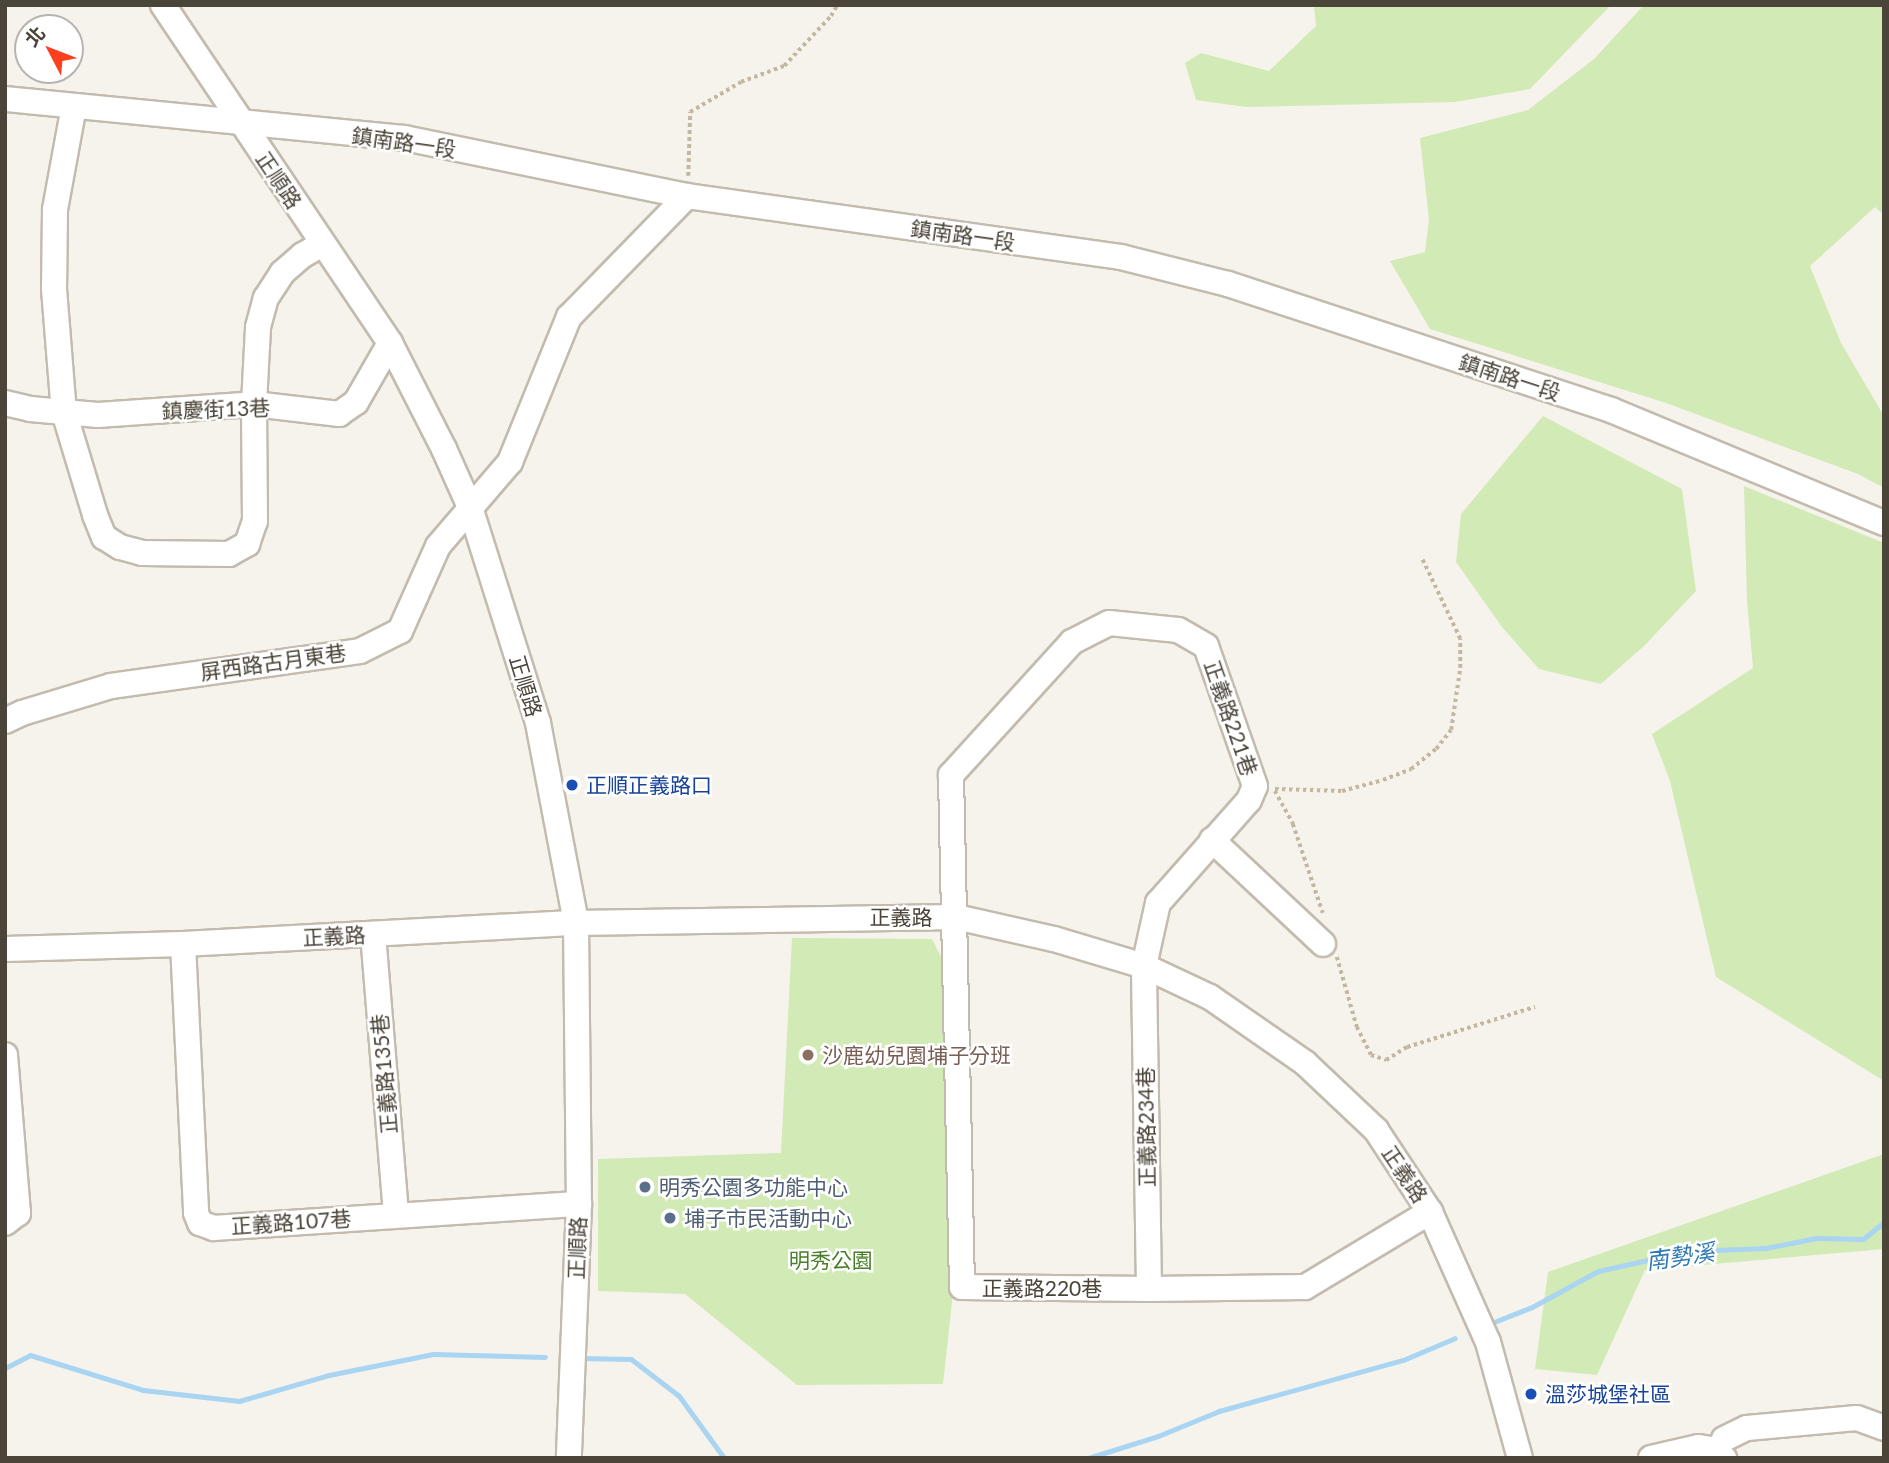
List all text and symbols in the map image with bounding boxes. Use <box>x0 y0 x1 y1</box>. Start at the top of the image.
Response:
north arrow <box>14 14 84 84</box>
text: 北 <box>20 21 49 51</box>
street label: 鎮南路一段 <box>350 122 458 162</box>
street label: 正順路 <box>251 147 307 213</box>
street label: 鎮南路一段 <box>909 215 1017 255</box>
street label: 鎮南路一段 <box>1456 349 1564 405</box>
street label: 鎮慶街13巷 <box>161 395 271 423</box>
street label: 屏西路古月東巷 <box>198 639 348 685</box>
street label: 正順路 <box>505 652 547 720</box>
street label: 正義路221巷 <box>1199 657 1263 779</box>
place label: 正順正義路口 <box>586 772 712 798</box>
marker: 正順正義路口 <box>564 777 580 793</box>
street label: 正義路 <box>870 904 932 930</box>
street label: 正義路 <box>302 922 366 950</box>
street label: 正義路135巷 <box>366 1013 402 1135</box>
place label: 沙鹿幼兒園埔子分班 <box>822 1042 1011 1068</box>
marker: 沙鹿幼兒園埔子分班 <box>800 1047 816 1063</box>
street label: 正義路234巷 <box>1132 1067 1160 1187</box>
street label: 正義路 <box>1377 1141 1433 1207</box>
place label: 明秀公園多功能中心 <box>659 1174 848 1200</box>
marker: 明秀公園多功能中心 <box>637 1179 653 1195</box>
street label: 正義路107巷 <box>230 1205 352 1239</box>
place label: 埔子市民活動中心 <box>684 1205 852 1231</box>
marker: 埔子市民活動中心 <box>662 1210 678 1226</box>
street label: 正順路 <box>563 1216 591 1280</box>
water label: 南勢溪 <box>1644 1238 1716 1274</box>
park label: 明秀公園 <box>789 1247 873 1273</box>
street label: 正義路220巷 <box>982 1275 1102 1301</box>
place label: 溫莎城堡社區 <box>1545 1381 1671 1407</box>
marker: 溫莎城堡社區 <box>1523 1386 1539 1402</box>

